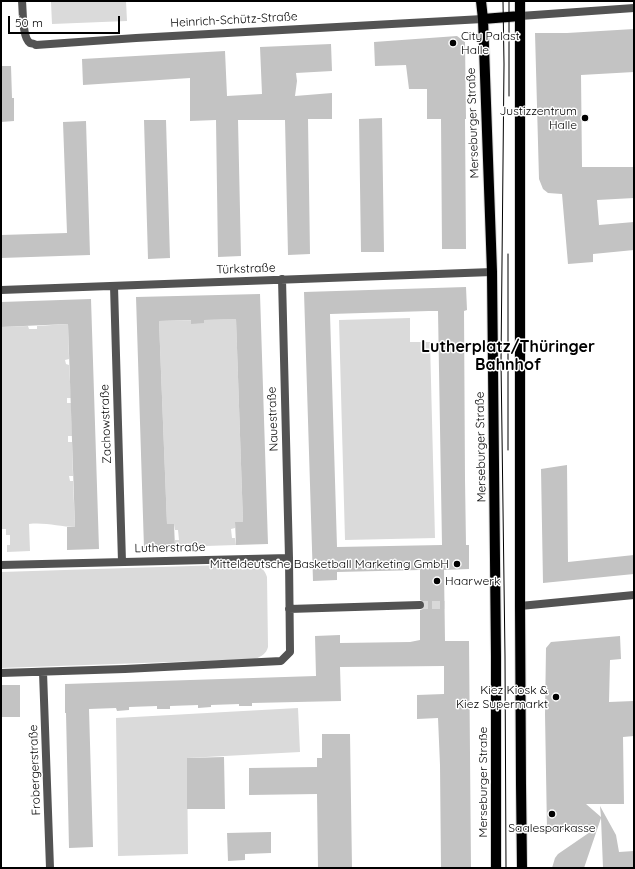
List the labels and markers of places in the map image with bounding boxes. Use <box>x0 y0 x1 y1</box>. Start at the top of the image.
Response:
place label: City Palast Halle <box>461 29 520 57</box>
marker: City Palast Halle <box>448 38 458 48</box>
place label: Justizzentrum Halle <box>499 104 577 132</box>
marker: Justizzentrum Halle <box>580 113 590 123</box>
place label: Mitteldeutsche Basketball Marketing GmbH <box>210 557 449 571</box>
marker: Mitteldeutsche Basketball Marketing GmbH <box>452 559 462 569</box>
place label: Haarwerk <box>445 574 500 588</box>
marker: Haarwerk <box>432 576 442 586</box>
place label: Kiez Kiosk & Kiez Supermarkt <box>456 683 548 711</box>
marker: Kiez Kiosk & Kiez Supermarkt <box>551 692 561 702</box>
marker: Saalesparkasse <box>547 809 557 819</box>
place label: Saalesparkasse <box>508 821 596 835</box>

